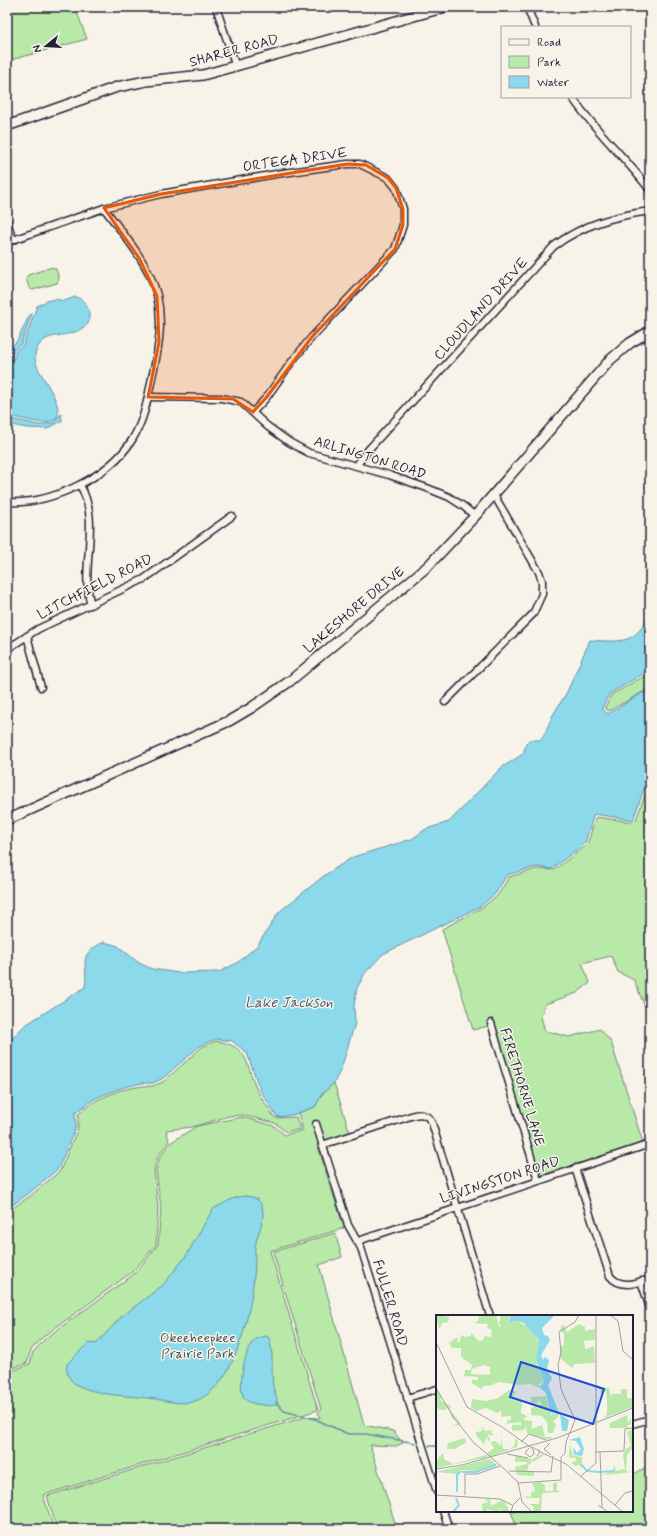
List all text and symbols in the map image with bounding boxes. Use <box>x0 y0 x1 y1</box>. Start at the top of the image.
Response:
north arrow <box>26 26 66 66</box>
legend <box>501 26 631 98</box>
street label: SHARER ROAD <box>187 30 281 72</box>
text: Road <box>537 35 561 51</box>
text: N <box>30 43 45 54</box>
text: Park <box>537 55 561 71</box>
text: Water <box>537 75 569 91</box>
street label: ORTEGA DRIVE <box>242 144 348 176</box>
street label: CLOUDLAND DRIVE <box>430 254 532 364</box>
street label: ARLINGTON ROAD <box>312 432 428 484</box>
street label: LITCHFIELD ROAD <box>34 550 156 624</box>
street label: LAKESHORE DRIVE <box>300 563 408 657</box>
water label: Lake Jackson <box>245 993 333 1013</box>
street label: FIRETHORNE LANE <box>495 1026 549 1148</box>
street label: LIVINGSTON ROAD <box>438 1152 562 1208</box>
street label: FULLER ROAD <box>368 1257 412 1349</box>
inset map <box>436 1315 633 1512</box>
park label: Okeeheepkee Prairie Park <box>160 1329 236 1363</box>

